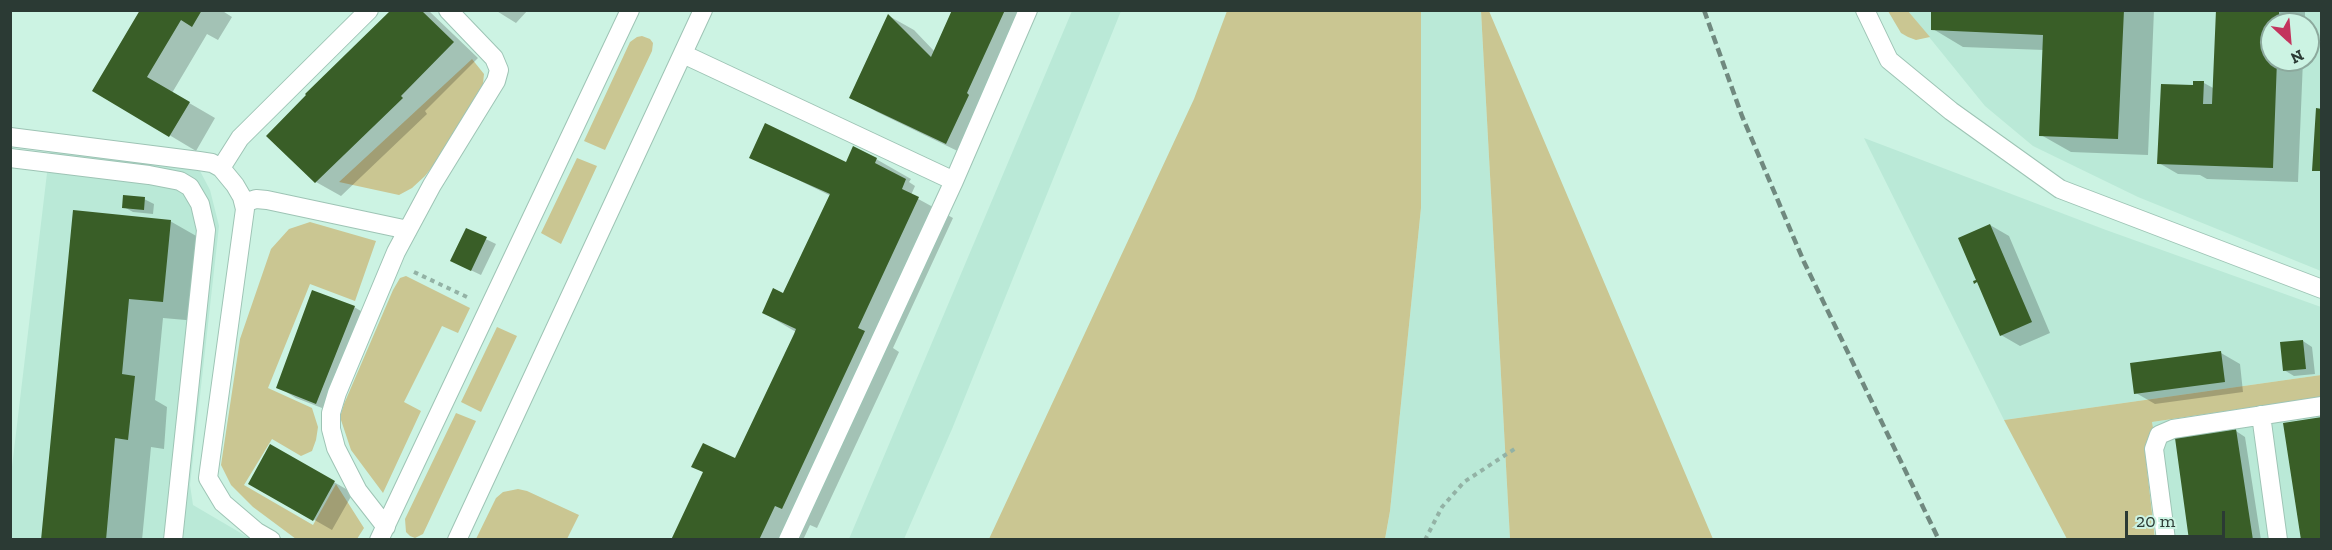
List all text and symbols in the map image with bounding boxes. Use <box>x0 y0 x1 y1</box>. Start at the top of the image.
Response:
north arrow <box>2260 12 2320 72</box>
text: N <box>2288 46 2307 68</box>
scale bar <box>2128 499 2228 537</box>
text: 20 m <box>2136 510 2175 532</box>

